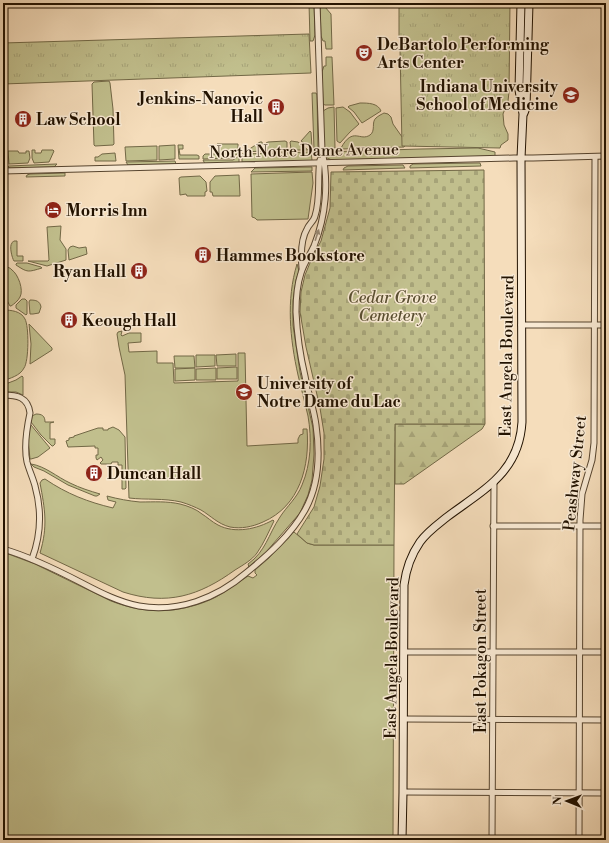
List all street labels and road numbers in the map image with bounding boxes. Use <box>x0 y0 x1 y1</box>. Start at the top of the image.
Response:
street label: North Notre Dame Avenue <box>209 139 399 163</box>
street label: East Angela Boulevard <box>496 275 518 437</box>
street label: Peashway Street <box>559 414 591 532</box>
street label: East Angela Boulevard <box>381 577 403 739</box>
street label: East Pokagon Street <box>471 588 491 733</box>

